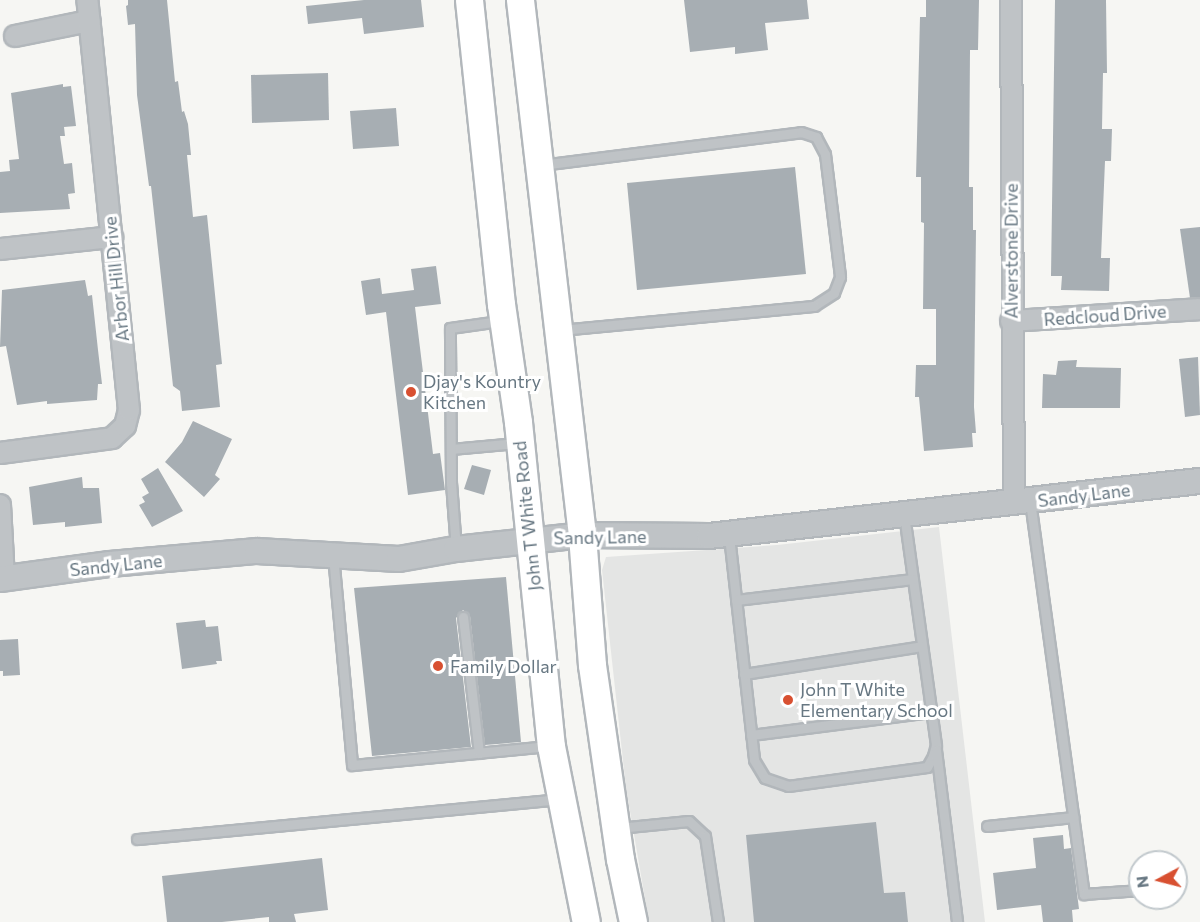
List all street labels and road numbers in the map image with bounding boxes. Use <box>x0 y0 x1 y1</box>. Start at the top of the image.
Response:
street label: Alverstone Drive <box>1000 183 1022 319</box>
street label: Arbor Hill Drive <box>99 215 133 343</box>
street label: Redcloud Drive <box>1043 300 1167 330</box>
street label: John T White Road <box>508 440 546 592</box>
street label: Sandy Lane <box>1037 479 1131 511</box>
street label: Sandy Lane <box>553 525 647 549</box>
street label: Sandy Lane <box>69 549 163 581</box>

